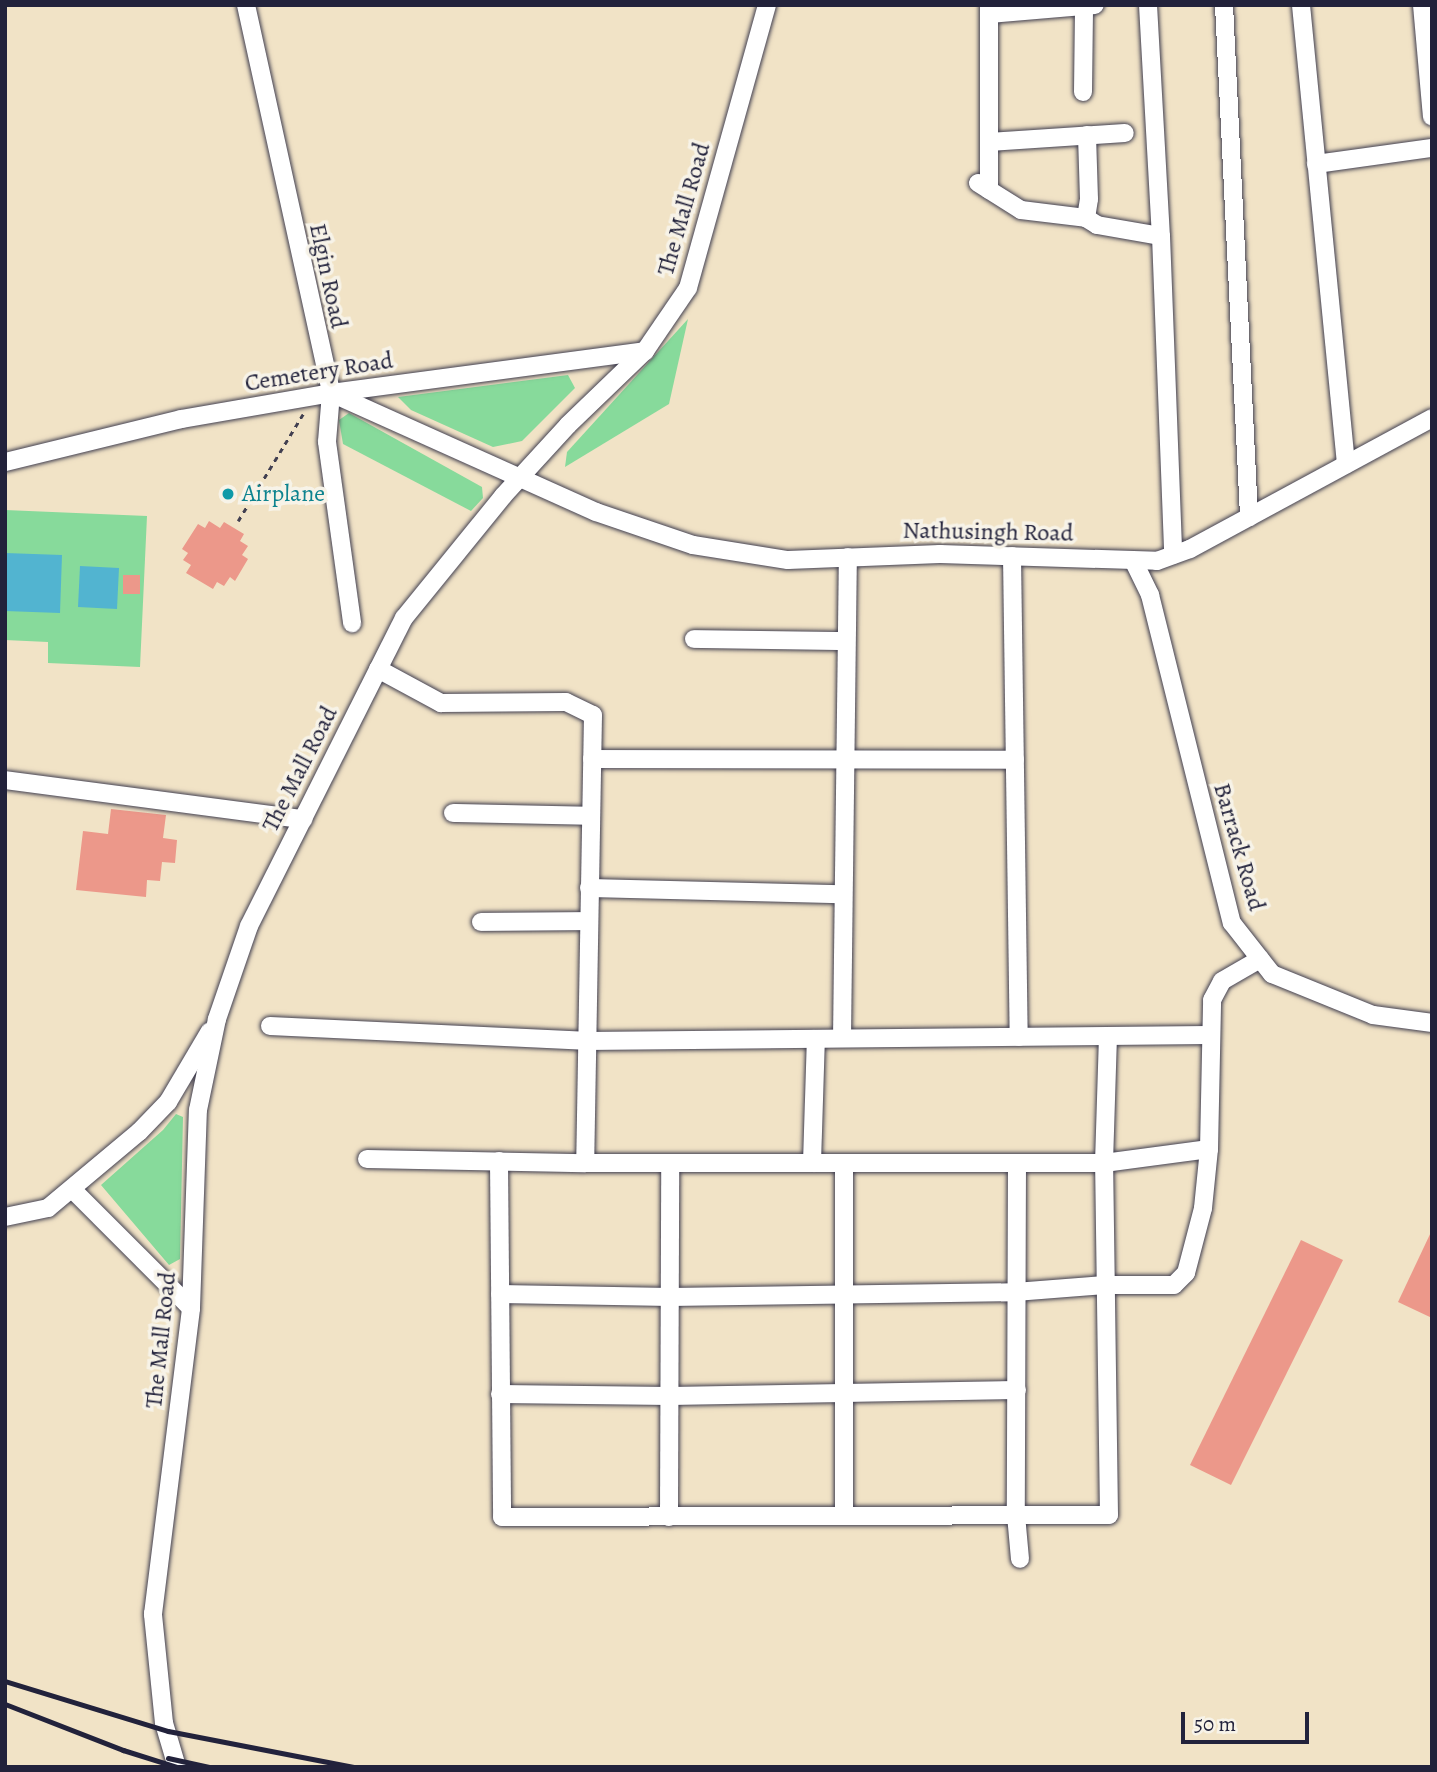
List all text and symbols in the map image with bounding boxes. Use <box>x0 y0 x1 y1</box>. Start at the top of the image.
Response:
street label: The Mall Road <box>651 139 717 279</box>
street label: Elgin Road <box>303 221 353 331</box>
street label: Cemetery Road <box>243 346 395 398</box>
place label: Airplane <box>242 480 325 508</box>
marker: Airplane <box>220 486 236 502</box>
street label: Nathusingh Road <box>902 516 1074 548</box>
street label: The Mall Road <box>256 701 344 837</box>
street label: Barrack Road <box>1207 780 1271 914</box>
street label: The Mall Road <box>140 1270 182 1410</box>
scale bar <box>1185 1698 1313 1742</box>
text: 50 m <box>1194 1710 1236 1738</box>

